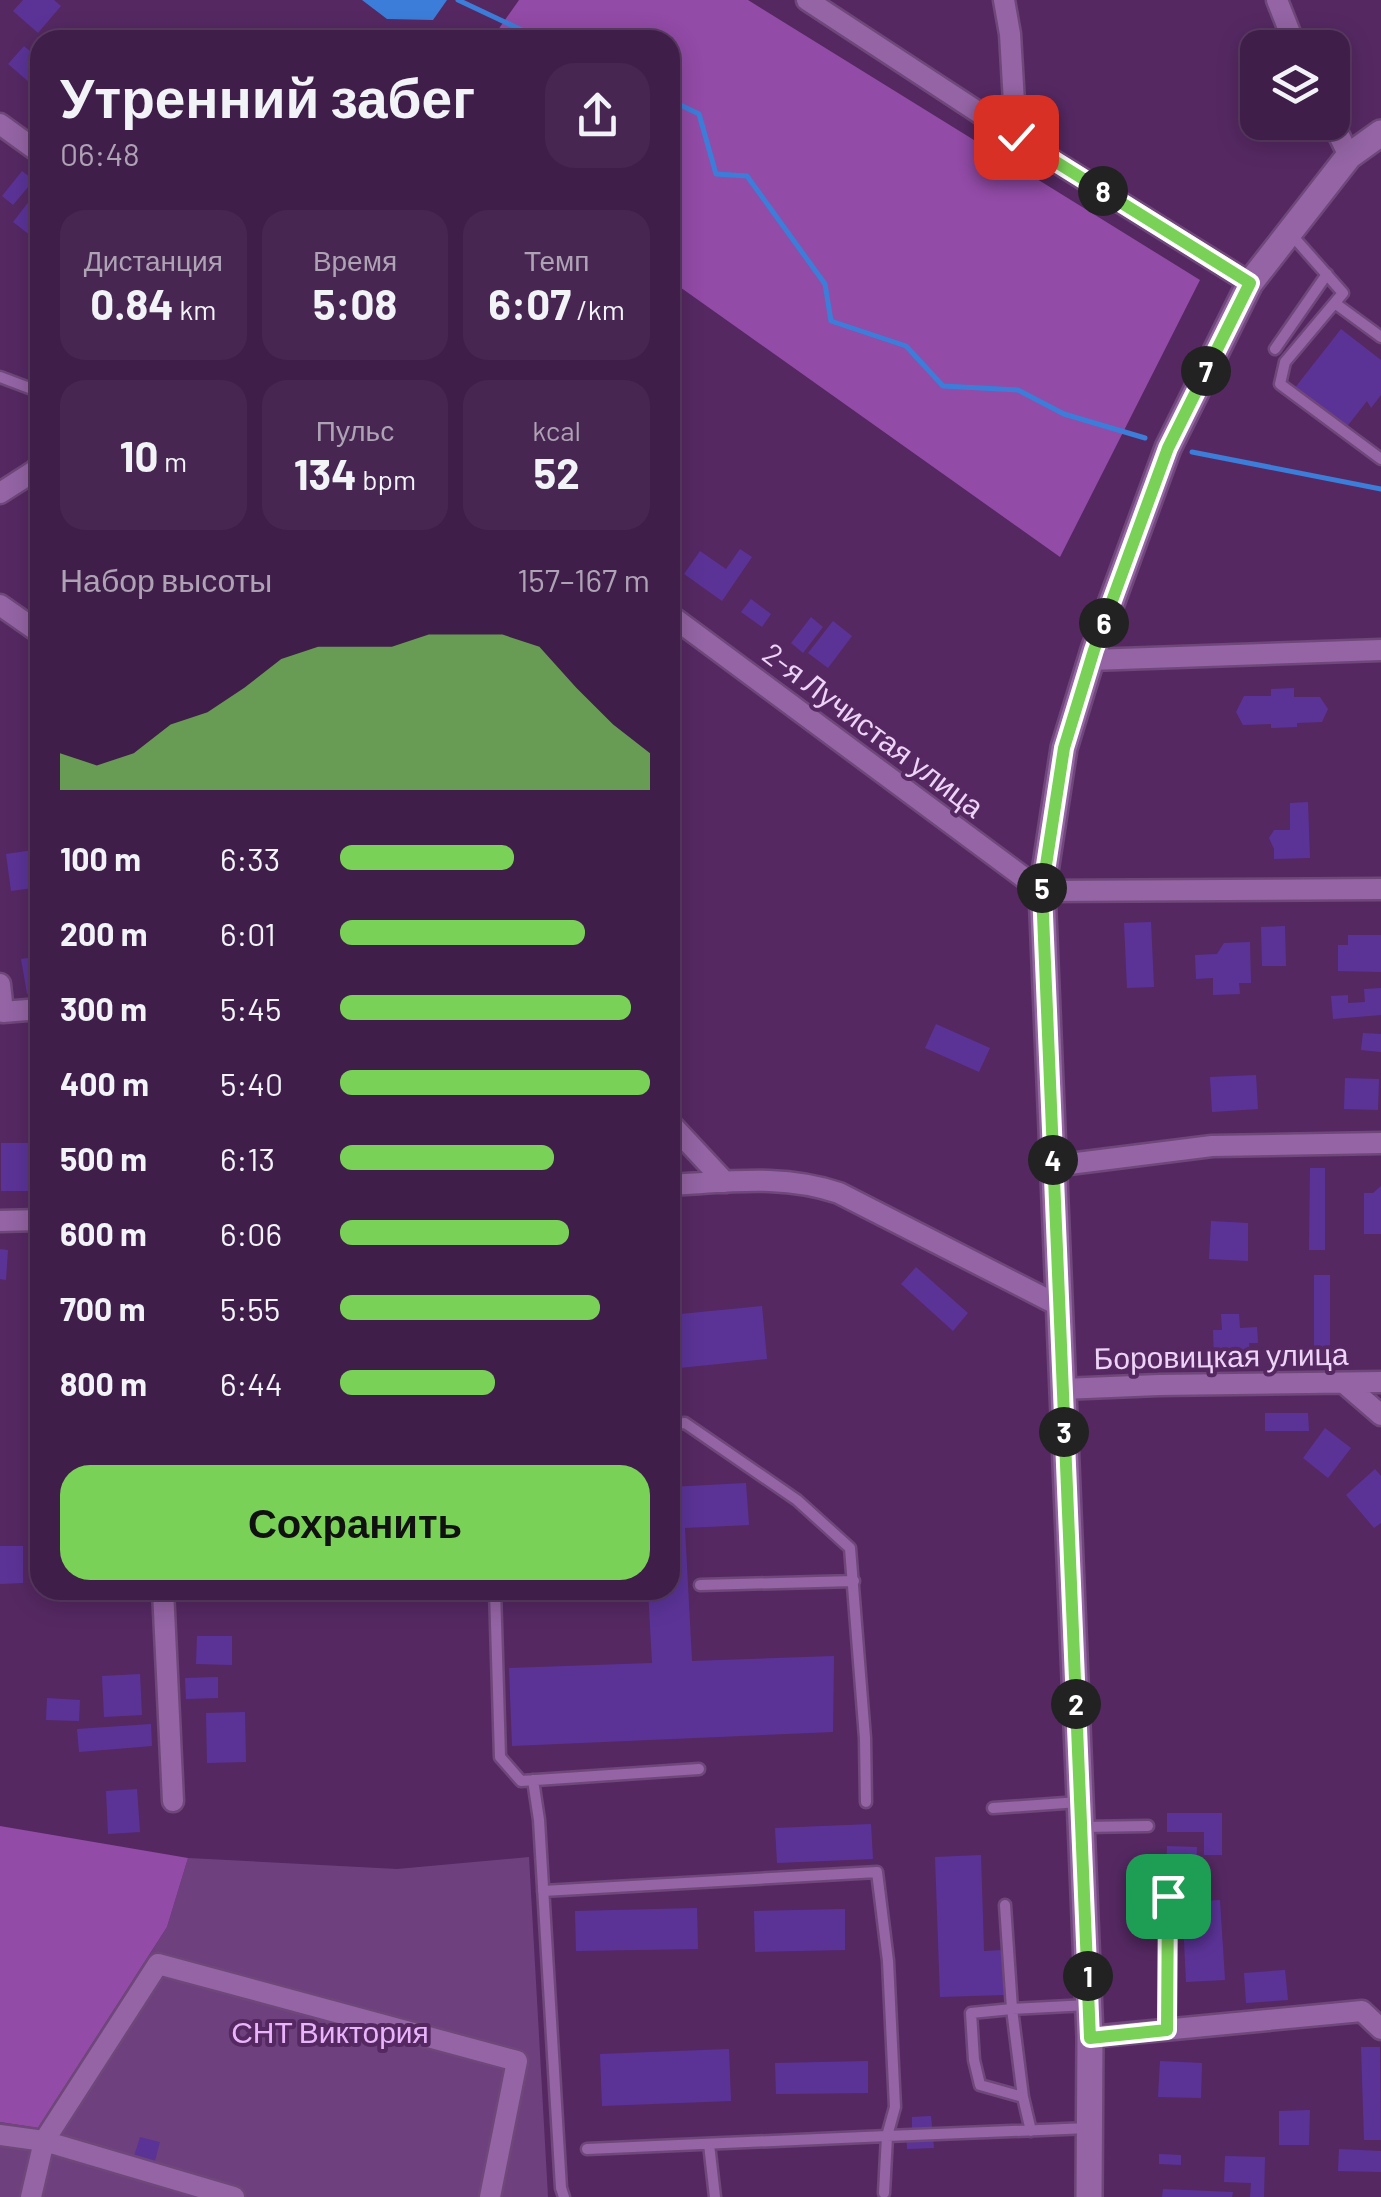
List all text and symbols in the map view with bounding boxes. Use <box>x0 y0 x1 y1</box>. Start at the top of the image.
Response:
map controls <box>1240 30 1350 140</box>
button: layers <box>1240 30 1350 140</box>
text: Утренний забег <box>60 63 475 129</box>
button: share <box>545 63 650 168</box>
pin <box>974 95 1059 180</box>
icon: check <box>989 110 1044 165</box>
text: 06:48 <box>60 134 140 172</box>
pin: 8 <box>1078 166 1128 216</box>
text: 8 <box>1095 174 1111 208</box>
text: Дистанция <box>84 243 223 277</box>
text: Время <box>313 243 397 277</box>
text: Темп <box>524 243 589 277</box>
text: 0.84 <box>90 278 174 328</box>
text: 5:08 <box>313 278 397 328</box>
text: 6:07 <box>488 278 571 328</box>
text: km <box>174 292 216 326</box>
text: /km <box>571 292 625 326</box>
pin: 7 <box>1181 346 1231 396</box>
text: 7 <box>1199 354 1213 388</box>
text: Пульс <box>316 413 394 447</box>
text: kcal <box>532 413 581 447</box>
text: 10 <box>120 430 158 480</box>
text: m <box>158 444 187 478</box>
text: 52 <box>534 447 580 497</box>
text: 134 <box>294 448 357 498</box>
text: bpm <box>357 462 416 496</box>
text: Набор высоты <box>60 560 272 598</box>
text: 157–167 m <box>517 560 650 598</box>
pin: 6 <box>1079 598 1129 648</box>
text: 6 <box>1096 606 1112 640</box>
street label: 2-я Лучистая улица <box>756 634 992 824</box>
text: 100 m <box>60 839 141 877</box>
text: 6:33 <box>220 839 280 877</box>
pin: 5 <box>1017 863 1067 913</box>
text: 5 <box>1034 871 1050 905</box>
text: 200 m <box>60 914 148 952</box>
text: 6:01 <box>220 914 276 952</box>
text: 300 m <box>60 989 147 1027</box>
text: 5:45 <box>220 989 281 1027</box>
text: 400 m <box>60 1064 149 1102</box>
text: 5:40 <box>220 1064 283 1102</box>
pin: 4 <box>1028 1135 1078 1185</box>
text: 500 m <box>60 1139 147 1177</box>
text: 6:13 <box>220 1139 275 1177</box>
text: 4 <box>1045 1143 1061 1177</box>
text: 600 m <box>60 1214 147 1252</box>
text: 6:06 <box>220 1214 282 1252</box>
text: 700 m <box>60 1289 145 1327</box>
text: 5:55 <box>220 1289 280 1327</box>
street label: Боровицкая улица <box>1093 1335 1349 1375</box>
text: 800 m <box>60 1364 147 1402</box>
text: 6:44 <box>220 1364 283 1402</box>
pin: 3 <box>1039 1407 1089 1457</box>
text: 3 <box>1056 1415 1072 1449</box>
button: Сохранить <box>60 1465 650 1580</box>
pin: 2 <box>1051 1679 1101 1729</box>
text: 2 <box>1068 1687 1084 1721</box>
pin <box>1126 1854 1211 1939</box>
icon: arrive <box>1141 1869 1196 1924</box>
pin: 1 <box>1063 1951 1113 2001</box>
text: 1 <box>1083 1959 1093 1993</box>
park label: СНТ Виктория <box>231 2013 429 2049</box>

